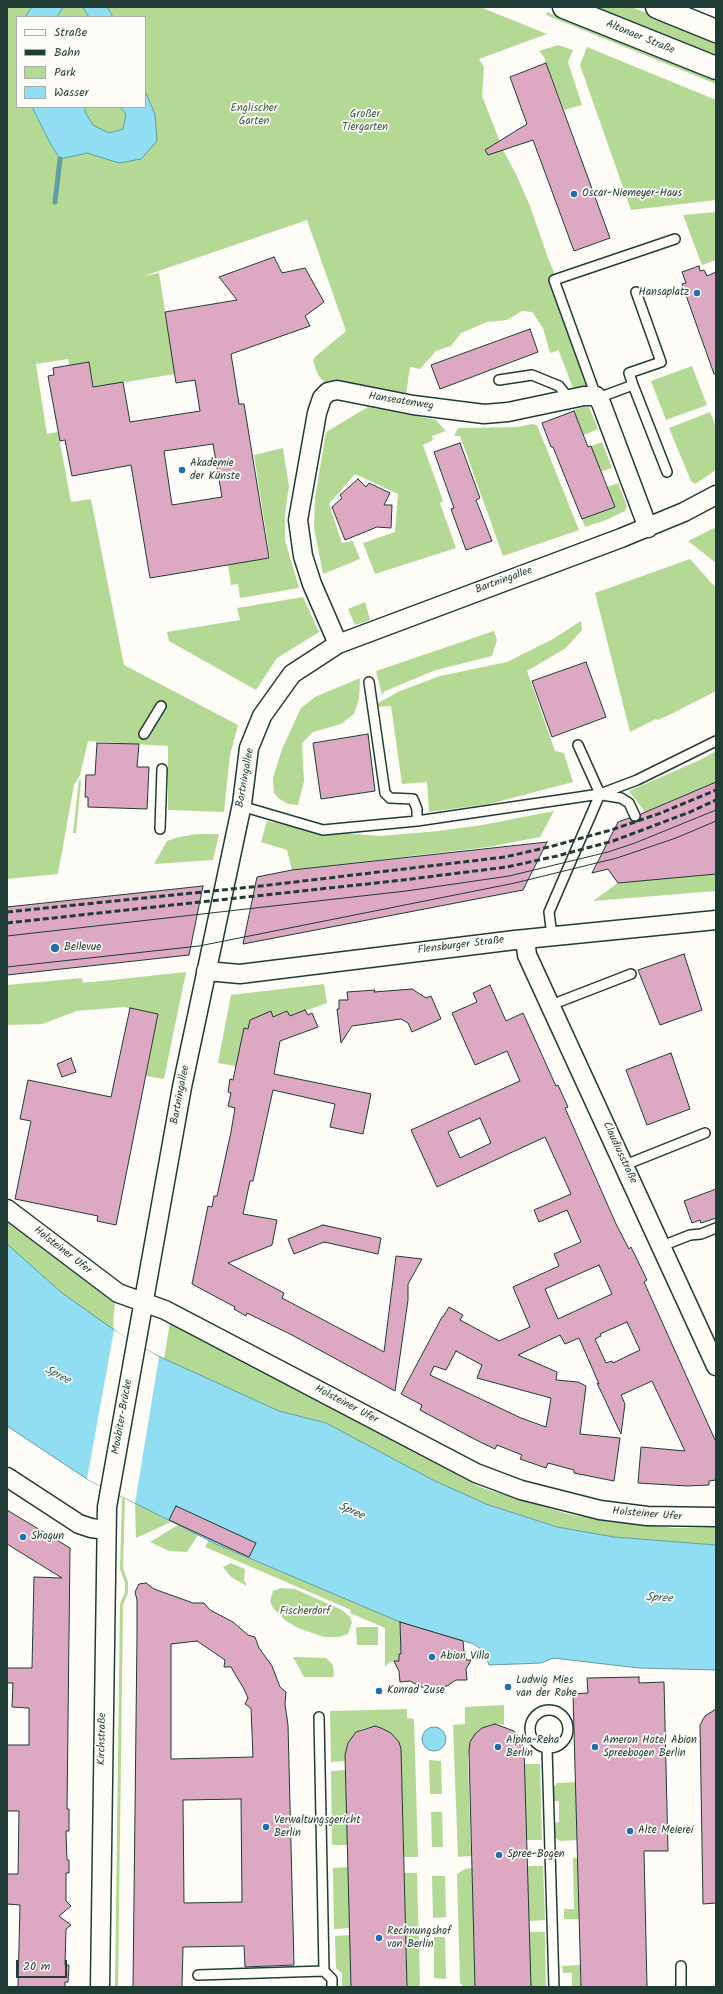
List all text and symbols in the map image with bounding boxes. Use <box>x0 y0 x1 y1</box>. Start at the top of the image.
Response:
legend <box>16 16 146 108</box>
street label: Altonaer Straße <box>604 18 676 58</box>
text: Straße <box>54 23 87 42</box>
text: Bahn <box>54 43 80 62</box>
text: Park <box>54 63 76 82</box>
text: Wasser <box>54 83 89 102</box>
park label: Englischer Garten <box>231 102 277 128</box>
park label: Großer Tiergarten <box>342 108 388 134</box>
place label: Oscar-Niemeyer-Haus <box>582 187 682 201</box>
marker: Oscar-Niemeyer-Haus <box>569 189 579 199</box>
place label: Hansaplatz <box>639 286 689 300</box>
marker: Hansaplatz <box>692 288 702 298</box>
street label: Hanseatenweg <box>367 390 435 414</box>
place label: Akademie der Künste <box>190 457 240 483</box>
marker: Akademie der Künste <box>177 465 187 475</box>
street label: Bartningallee <box>474 565 534 597</box>
street label: Bartningallee <box>234 747 258 809</box>
street label: Flensburger Straße <box>417 934 505 958</box>
place label: Bellevue <box>64 941 101 955</box>
marker: Bellevue <box>49 942 61 954</box>
street label: Bartningallee <box>169 1064 193 1126</box>
street label: Claudiusstraße <box>599 1120 639 1186</box>
street label: Holsteiner Ufer <box>30 1224 94 1278</box>
water label: Spree <box>42 1363 72 1389</box>
street label: Moabiter-Brücke <box>110 1378 136 1456</box>
street label: Holsteiner Ufer <box>312 1383 380 1427</box>
water label: Spree <box>336 1500 366 1524</box>
street label: Holsteiner Ufer <box>612 1505 682 1525</box>
place label: Shogun <box>31 1530 64 1544</box>
marker: Shogun <box>18 1532 28 1542</box>
water label: Spree <box>645 1591 673 1607</box>
park label: Fischerdorf <box>280 1605 330 1619</box>
place label: Abion Villa <box>440 1650 489 1664</box>
marker: Abion Villa <box>427 1652 437 1662</box>
place label: Ludwig Mies van der Rohe <box>516 1674 577 1700</box>
marker: Ludwig Mies van der Rohe <box>503 1682 513 1692</box>
place label: Konrad Zuse <box>387 1684 445 1698</box>
marker: Konrad Zuse <box>374 1686 384 1696</box>
street label: Kirchstraße <box>96 1713 110 1765</box>
place label: Alpha-Reha Berlin <box>506 1734 559 1760</box>
place label: Ameron Hotel Abion Spreebogen Berlin <box>603 1734 697 1760</box>
marker: Alpha-Reha Berlin <box>493 1742 503 1752</box>
marker: Ameron Hotel Abion Spreebogen Berlin <box>590 1742 600 1752</box>
place label: Verwaltungsgericht Berlin <box>274 1814 361 1840</box>
marker: Verwaltungsgericht Berlin <box>261 1822 271 1832</box>
place label: Alte Meierei <box>638 1824 693 1838</box>
marker: Alte Meierei <box>625 1826 635 1836</box>
place label: Spree-Bogen <box>507 1848 565 1862</box>
marker: Spree-Bogen <box>494 1850 504 1860</box>
place label: Rechnungshof von Berlin <box>387 1925 451 1951</box>
marker: Rechnungshof von Berlin <box>374 1933 384 1943</box>
scale bar <box>18 1952 69 1978</box>
text: 20 m <box>23 1957 50 1976</box>

